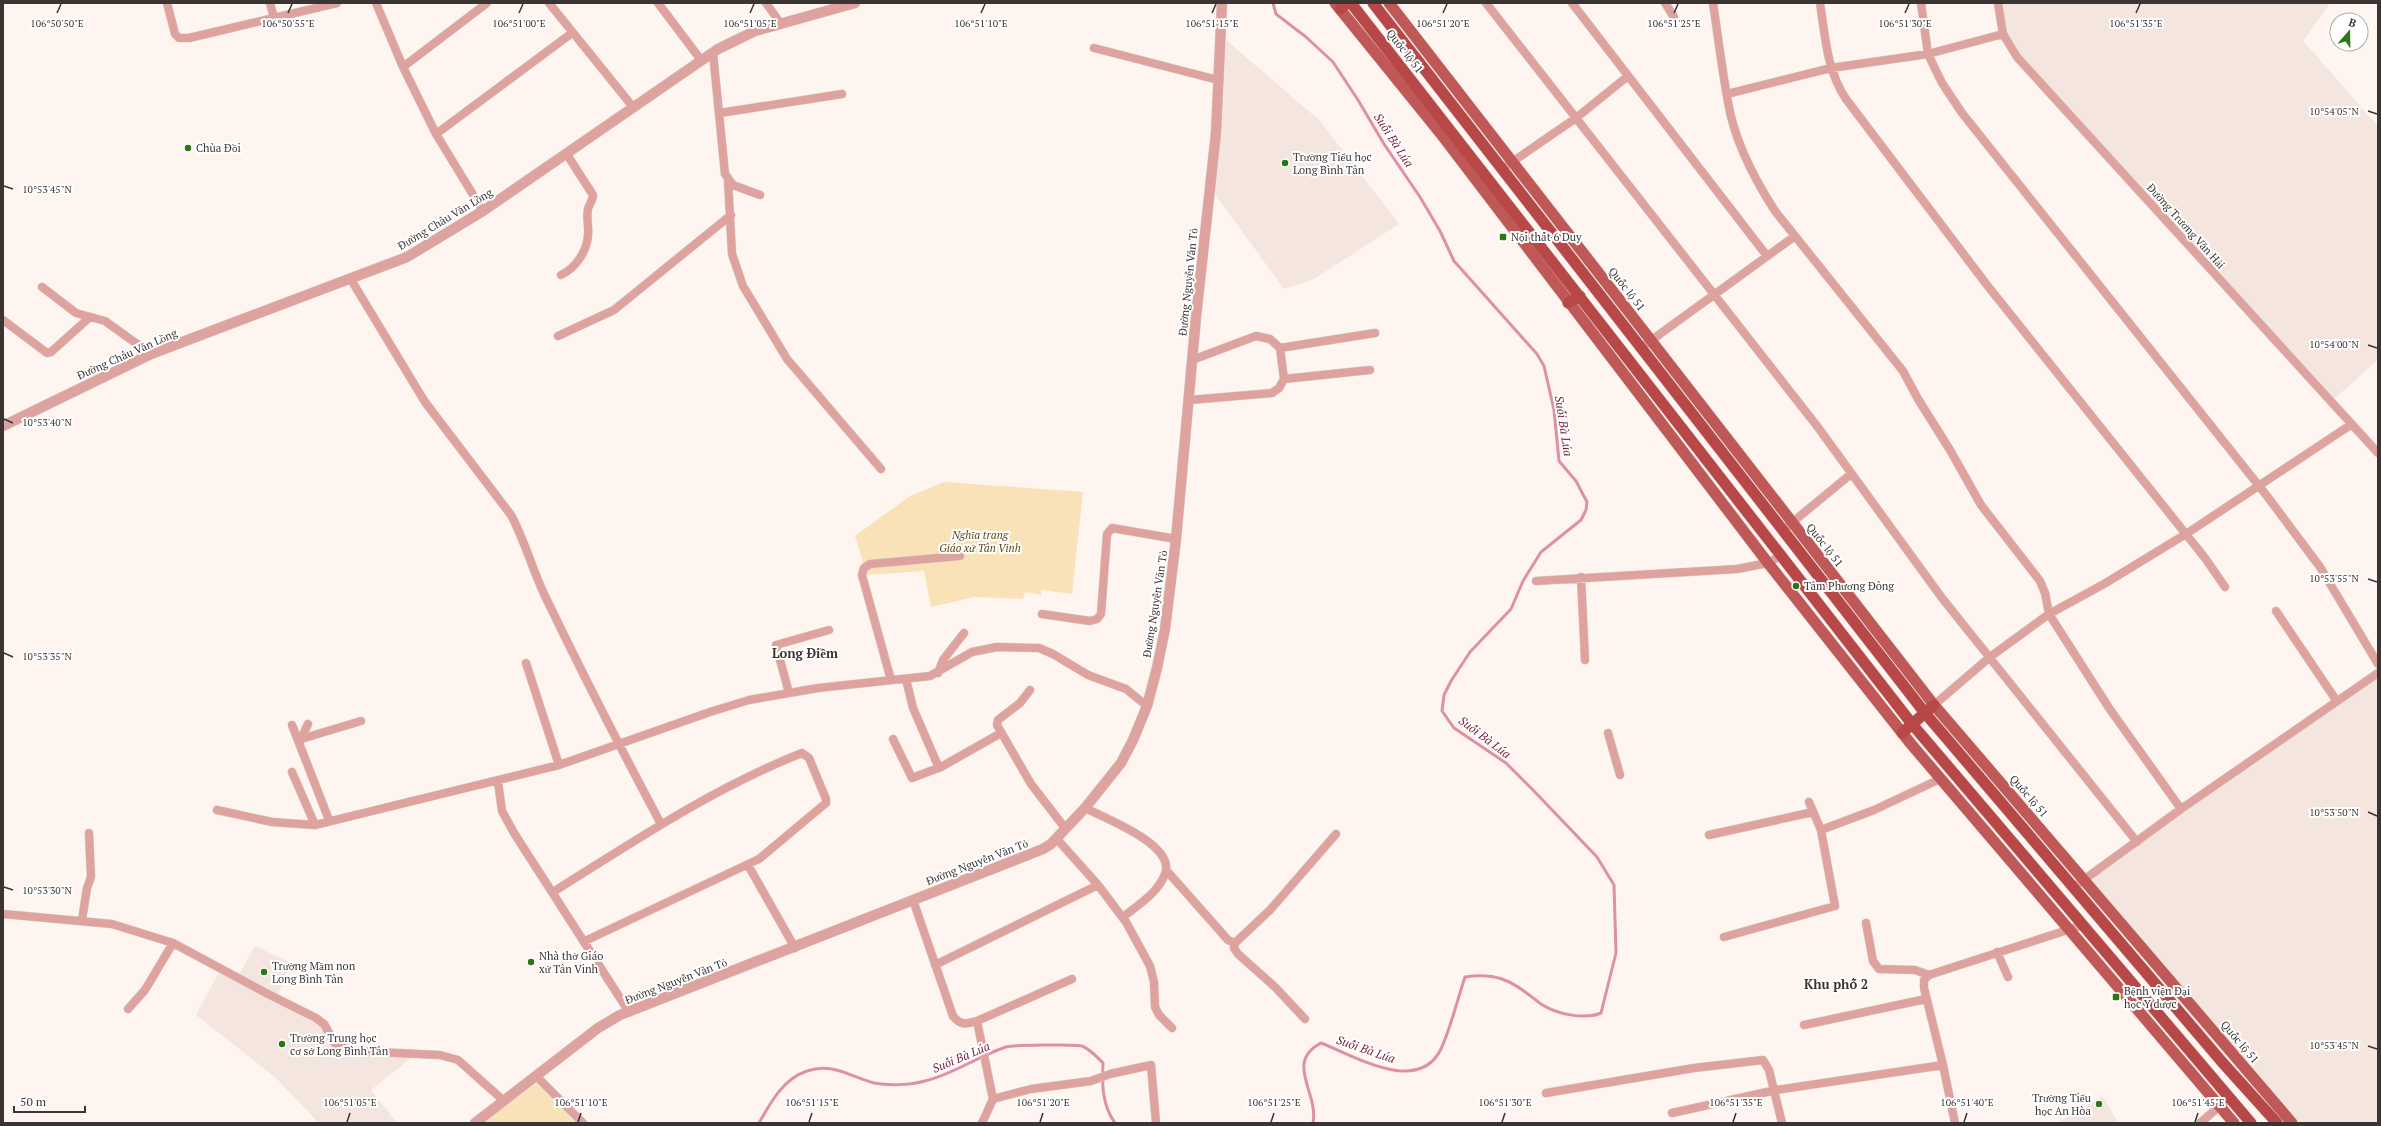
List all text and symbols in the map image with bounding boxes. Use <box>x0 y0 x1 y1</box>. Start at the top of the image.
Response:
north arrow <box>2329 12 2369 52</box>
text: B <box>2347 15 2358 30</box>
text: 106°50'50"E <box>30 17 84 30</box>
text: 106°50'55"E <box>261 17 315 30</box>
text: 106°51'00"E <box>492 17 546 30</box>
text: 106°51'05"E <box>723 17 777 30</box>
text: 106°51'10"E <box>954 17 1008 30</box>
text: 106°51'15"E <box>1185 17 1239 30</box>
text: 106°51'20"E <box>1416 17 1470 30</box>
text: 106°51'25"E <box>1647 17 1701 30</box>
text: 106°51'30"E <box>1878 17 1932 30</box>
text: 106°51'35"E <box>2109 17 2163 30</box>
street label: Quốc lộ 51 <box>1384 26 1426 76</box>
text: 10°54'05"N <box>2309 105 2359 118</box>
water label: Suối Bà Lúa <box>1371 110 1417 170</box>
place label: Chùa Đồi <box>196 141 241 155</box>
marker: Chùa Đồi <box>183 143 193 153</box>
place label: Trường Tiểu học Long Bình Tân <box>1293 150 1372 177</box>
marker: Trường Tiểu học Long Bình Tân <box>1280 158 1290 168</box>
street label: Đường Trương Văn Hải <box>2144 181 2228 271</box>
text: 10°53'45"N <box>22 183 72 196</box>
street label: Đường Châu Văn Lồng <box>395 185 495 253</box>
street label: Đường Nguyễn Văn Tỏ <box>1175 227 1201 337</box>
place label: Nội thất 6 Duy <box>1511 230 1582 244</box>
marker: Nội thất 6 Duy <box>1498 232 1508 242</box>
street label: Quốc lộ 51 <box>1606 264 1648 314</box>
street label: Đường Châu Văn Lồng <box>75 326 179 382</box>
text: 10°54'00"N <box>2309 338 2359 351</box>
water label: Suối Bà Lúa <box>1552 395 1576 457</box>
text: 10°53'40"N <box>22 416 72 429</box>
street label: Quốc lộ 51 <box>1804 520 1846 570</box>
park label: Nghĩa trang Giáo xứ Tân Vinh <box>939 528 1021 555</box>
street label: Đường Nguyễn Văn Tỏ <box>1140 549 1170 659</box>
text: 10°53'55"N <box>2309 572 2359 585</box>
place label: Tâm Phương Đông <box>1804 579 1894 593</box>
marker: Tâm Phương Đông <box>1791 581 1801 591</box>
district label: Long Điềm <box>772 644 838 662</box>
text: 10°53'35"N <box>22 650 72 663</box>
water label: Suối Bà Lúa <box>1456 713 1514 761</box>
street label: Quốc lộ 51 <box>2007 772 2051 820</box>
text: 10°53'50"N <box>2309 806 2359 819</box>
street label: Đường Nguyễn Văn Tỏ <box>924 836 1030 888</box>
text: 10°53'30"N <box>22 884 72 897</box>
place label: Nhà thờ Giáo xứ Tân Vinh <box>539 949 603 976</box>
street label: Đường Nguyễn Văn Tỏ <box>623 955 729 1007</box>
marker: Nhà thờ Giáo xứ Tân Vinh <box>526 957 536 967</box>
place label: Trường Mầm non Long Bình Tân <box>272 959 356 986</box>
marker: Trường Mầm non Long Bình Tân <box>259 967 269 977</box>
district label: Khu phố 2 <box>1804 975 1868 993</box>
place label: Bệnh viện Đại học Y dược <box>2124 984 2190 1011</box>
marker: Bệnh viện Đại học Y dược <box>2111 992 2121 1002</box>
street label: Quốc lộ 51 <box>2218 1018 2262 1066</box>
place label: Trường Trung học cơ sở Long Bình Tân <box>290 1031 389 1058</box>
water label: Suối Bà Lúa <box>1335 1032 1397 1066</box>
water label: Suối Bà Lúa <box>930 1038 992 1076</box>
marker: Trường Trung học cơ sở Long Bình Tân <box>277 1039 287 1049</box>
text: 10°53'45"N <box>2309 1039 2359 1052</box>
scale bar <box>14 1088 85 1114</box>
place label: Trường Tiểu học An Hòa <box>2032 1091 2092 1118</box>
text: 50 m <box>20 1094 47 1109</box>
text: 106°51'05"E <box>323 1096 377 1109</box>
text: 106°51'10"E <box>554 1096 608 1109</box>
text: 106°51'15"E <box>785 1096 839 1109</box>
text: 106°51'20"E <box>1016 1096 1070 1109</box>
text: 106°51'25"E <box>1247 1096 1301 1109</box>
text: 106°51'30"E <box>1478 1096 1532 1109</box>
text: 106°51'35"E <box>1709 1096 1763 1109</box>
text: 106°51'40"E <box>1940 1096 1994 1109</box>
text: 106°51'45"E <box>2171 1096 2225 1109</box>
marker: Trường Tiểu học An Hòa <box>2094 1099 2104 1109</box>

